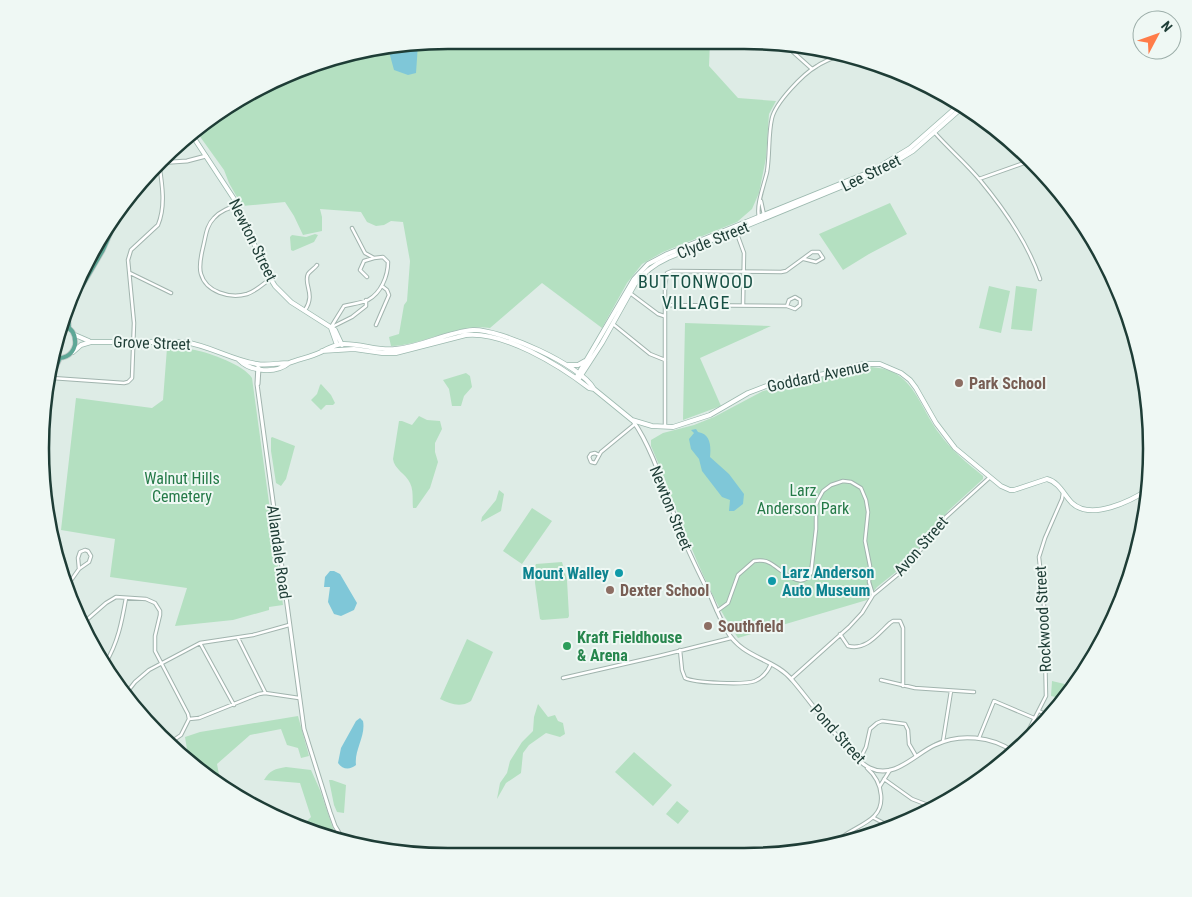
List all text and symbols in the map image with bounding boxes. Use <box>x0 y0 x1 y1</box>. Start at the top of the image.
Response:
north arrow <box>1132 10 1182 60</box>
text: N <box>1158 18 1176 35</box>
street label: Lee Street <box>838 150 904 196</box>
street label: Newton Street <box>225 196 281 285</box>
street label: Clyde Street <box>674 217 752 263</box>
district label: BUTTONWOOD VILLAGE <box>638 271 754 313</box>
street label: Grove Street <box>113 332 191 354</box>
street label: Goddard Avenue <box>765 356 871 396</box>
place label: Park School <box>969 374 1046 393</box>
marker: Park School <box>953 377 965 389</box>
street label: Newton Street <box>645 463 697 553</box>
park label: Walnut Hills Cemetery <box>144 469 220 506</box>
park label: Larz Anderson Park <box>757 481 850 518</box>
street label: Allandale Road <box>263 504 295 600</box>
street label: Avon Street <box>890 512 952 580</box>
place label: Larz Anderson Auto Museum <box>782 563 875 600</box>
place label: Mount Walley <box>523 564 609 583</box>
street label: Rockwood Street <box>1031 565 1055 673</box>
marker: Mount Walley <box>613 567 625 579</box>
marker: Larz Anderson Auto Museum <box>766 575 778 587</box>
place label: Dexter School <box>620 581 709 600</box>
marker: Dexter School <box>604 584 616 596</box>
place label: Southfield <box>718 617 784 636</box>
marker: Southfield <box>702 620 714 632</box>
place label: Kraft Fieldhouse & Arena <box>577 628 683 665</box>
marker: Kraft Fieldhouse & Arena <box>561 640 573 652</box>
street label: Pond Street <box>806 700 870 768</box>

